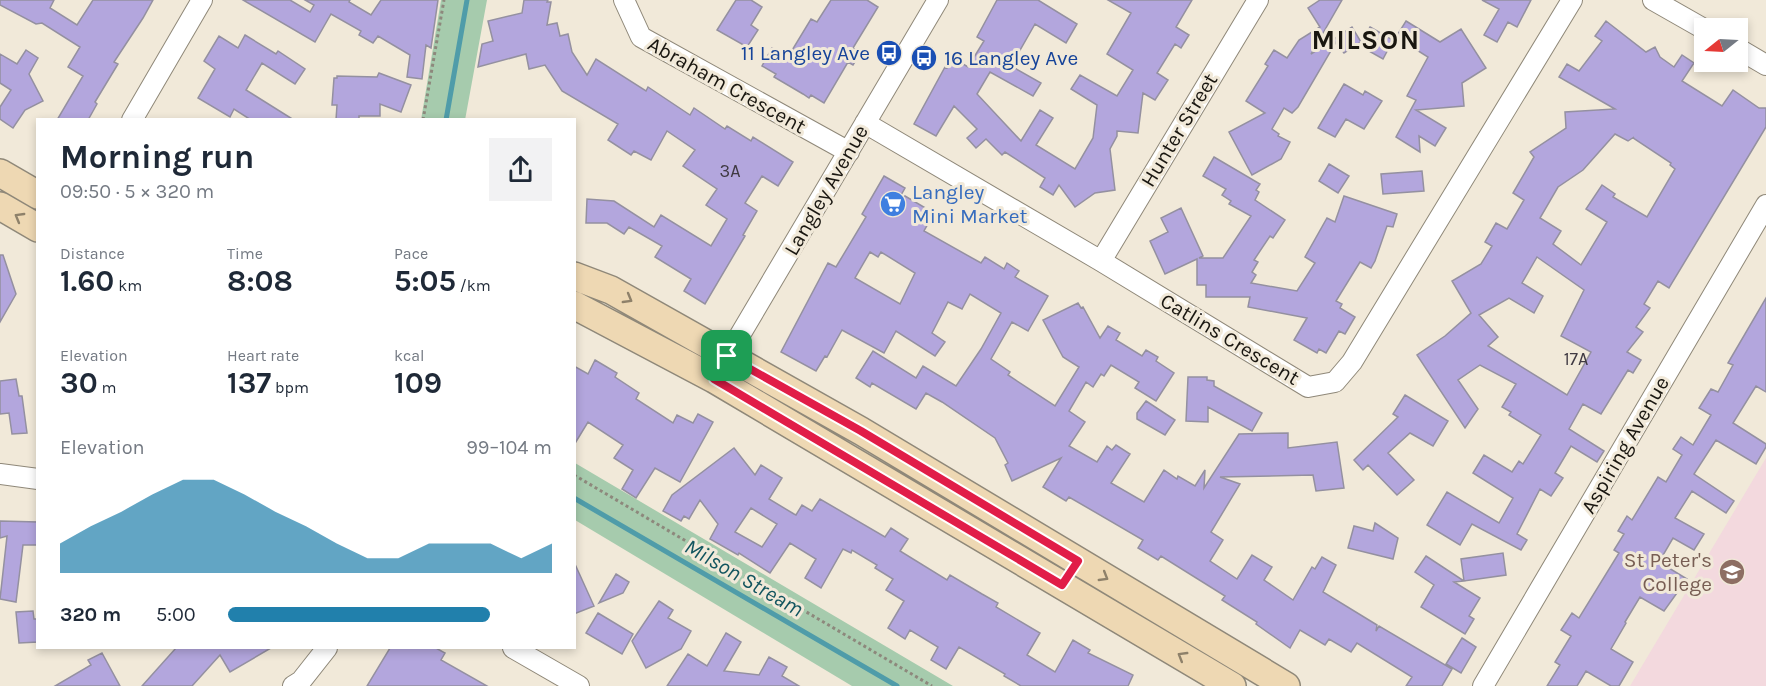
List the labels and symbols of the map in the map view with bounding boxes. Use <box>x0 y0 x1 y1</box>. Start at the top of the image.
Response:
north arrow <box>1694 18 1748 72</box>
district label: MILSON <box>1311 24 1421 56</box>
street label: Abraham Crescent <box>644 32 810 138</box>
bus stop icon: 11 Langley Ave <box>874 38 904 68</box>
place label: 11 Langley Ave <box>741 41 870 65</box>
bus stop icon: 16 Langley Ave <box>909 43 939 73</box>
place label: 16 Langley Ave <box>944 46 1078 70</box>
street label: Hunter Street <box>1136 69 1222 191</box>
street label: Langley Avenue <box>779 121 873 259</box>
house number: 3A <box>720 160 740 182</box>
place label: Langley Mini Market <box>912 180 1028 228</box>
supermarket icon: Langley Mini Market <box>878 189 908 219</box>
one-way arrow <box>15 212 25 224</box>
street label: Catlins Crescent <box>1156 288 1304 390</box>
one-way arrow <box>622 292 632 304</box>
pin <box>701 330 752 381</box>
house number: 17A <box>1564 348 1588 370</box>
street label: Aspiring Avenue <box>1576 372 1674 518</box>
water label: Milson Stream <box>680 534 808 622</box>
place label: St Peter's College <box>1624 548 1712 596</box>
school or university icon: St Peter's College <box>1717 557 1747 587</box>
one-way arrow <box>1098 569 1108 581</box>
one-way arrow <box>1178 652 1188 664</box>

